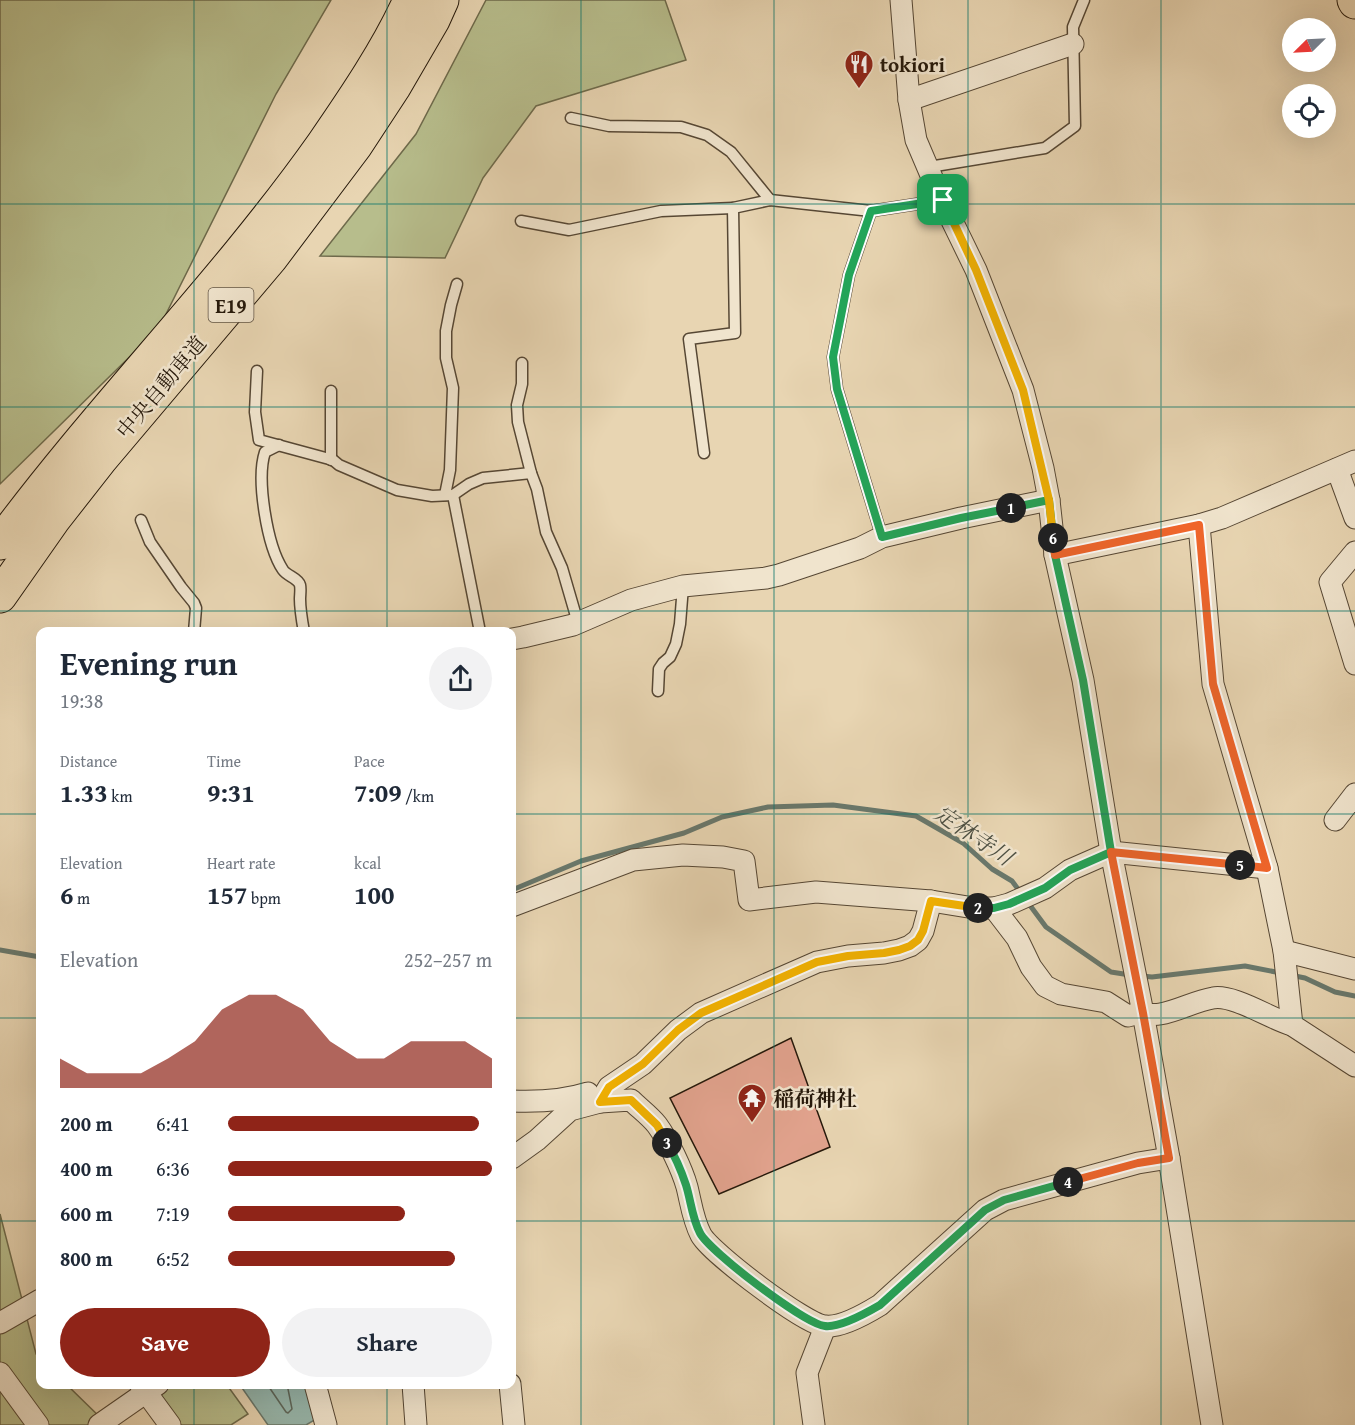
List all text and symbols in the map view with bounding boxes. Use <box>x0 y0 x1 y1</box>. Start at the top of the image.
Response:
north arrow <box>1282 18 1336 72</box>
map controls <box>1282 18 1336 138</box>
restaurant icon: tokiori <box>843 48 875 90</box>
place label: tokiori <box>880 49 945 80</box>
button: locate <box>1282 84 1336 138</box>
pin <box>917 174 968 225</box>
icon: arrive <box>926 183 959 216</box>
road number: E19 <box>208 288 254 322</box>
street label: 中央自動車道 <box>109 329 213 445</box>
pin: 1 <box>996 493 1026 523</box>
text: 1 <box>1007 496 1015 520</box>
pin: 6 <box>1038 523 1068 553</box>
text: 6 <box>1049 526 1057 550</box>
text: Evening run <box>60 639 237 687</box>
button: share <box>429 647 492 710</box>
text: 19:38 <box>60 686 103 715</box>
text: Distance <box>60 749 117 773</box>
text: Time <box>207 749 241 773</box>
text: Pace <box>354 749 385 773</box>
text: 1.33 <box>60 773 108 812</box>
text: 9:31 <box>207 773 255 812</box>
text: 7:09 <box>354 773 402 812</box>
text: km <box>108 784 132 808</box>
text: /km <box>402 784 434 808</box>
water label: 定林寺川 <box>929 797 1021 874</box>
pin: 5 <box>1225 850 1255 880</box>
text: Elevation <box>60 851 123 875</box>
text: Heart rate <box>207 851 276 875</box>
text: kcal <box>354 851 381 875</box>
text: 5 <box>1236 853 1244 877</box>
text: 6 <box>60 875 73 914</box>
text: 157 <box>207 875 247 914</box>
text: 100 <box>354 875 394 914</box>
text: m <box>73 886 90 910</box>
text: bpm <box>247 886 281 910</box>
pin: 2 <box>963 893 993 923</box>
text: 2 <box>974 896 982 920</box>
text: Elevation <box>60 945 138 974</box>
text: 252–257 m <box>404 945 492 974</box>
temple icon: 稲荷神社 <box>736 1082 768 1124</box>
place label: 稲荷神社 <box>773 1083 857 1114</box>
text: 200 m <box>60 1109 113 1138</box>
text: 6:41 <box>156 1109 190 1138</box>
pin: 3 <box>652 1128 682 1158</box>
text: 3 <box>663 1131 671 1155</box>
text: 400 m <box>60 1154 113 1183</box>
text: 6:36 <box>156 1154 190 1183</box>
pin: 4 <box>1053 1167 1083 1197</box>
text: 4 <box>1064 1170 1072 1194</box>
text: 600 m <box>60 1199 113 1228</box>
text: 7:19 <box>156 1199 190 1228</box>
text: 800 m <box>60 1244 113 1273</box>
text: 6:52 <box>156 1244 190 1273</box>
button: Save <box>60 1308 270 1377</box>
button: Share <box>282 1308 492 1377</box>

